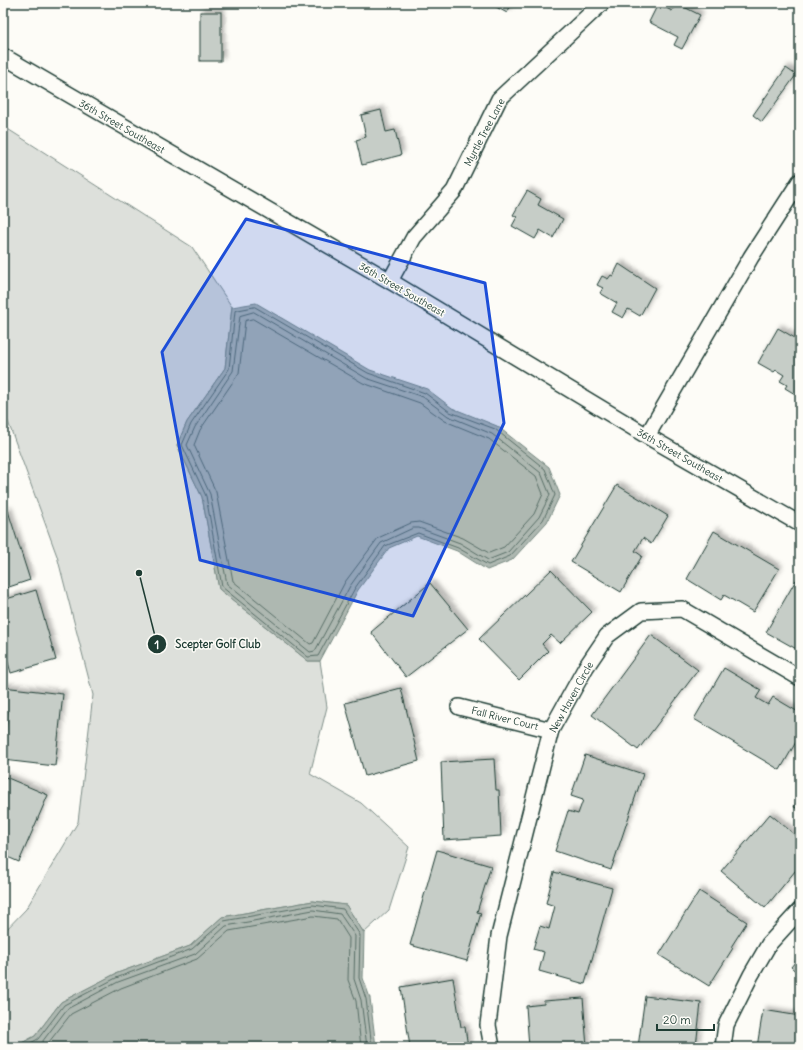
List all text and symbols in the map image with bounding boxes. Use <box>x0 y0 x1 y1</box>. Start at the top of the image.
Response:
street label: 36th Street Southeast <box>76 96 168 157</box>
street label: Myrtle Tree Lane <box>461 96 508 168</box>
street label: 36th Street Southeast <box>356 259 448 320</box>
street label: 36th Street Southeast <box>634 425 726 486</box>
callout: Scepter Golf Club <box>147 633 268 656</box>
text: 1 <box>155 637 159 652</box>
text: Scepter Golf Club <box>175 637 261 652</box>
street label: New Haven Circle <box>547 659 596 735</box>
street label: Fall River Court <box>470 704 540 733</box>
scale bar <box>657 1006 714 1032</box>
text: 20 m <box>663 1012 691 1027</box>

